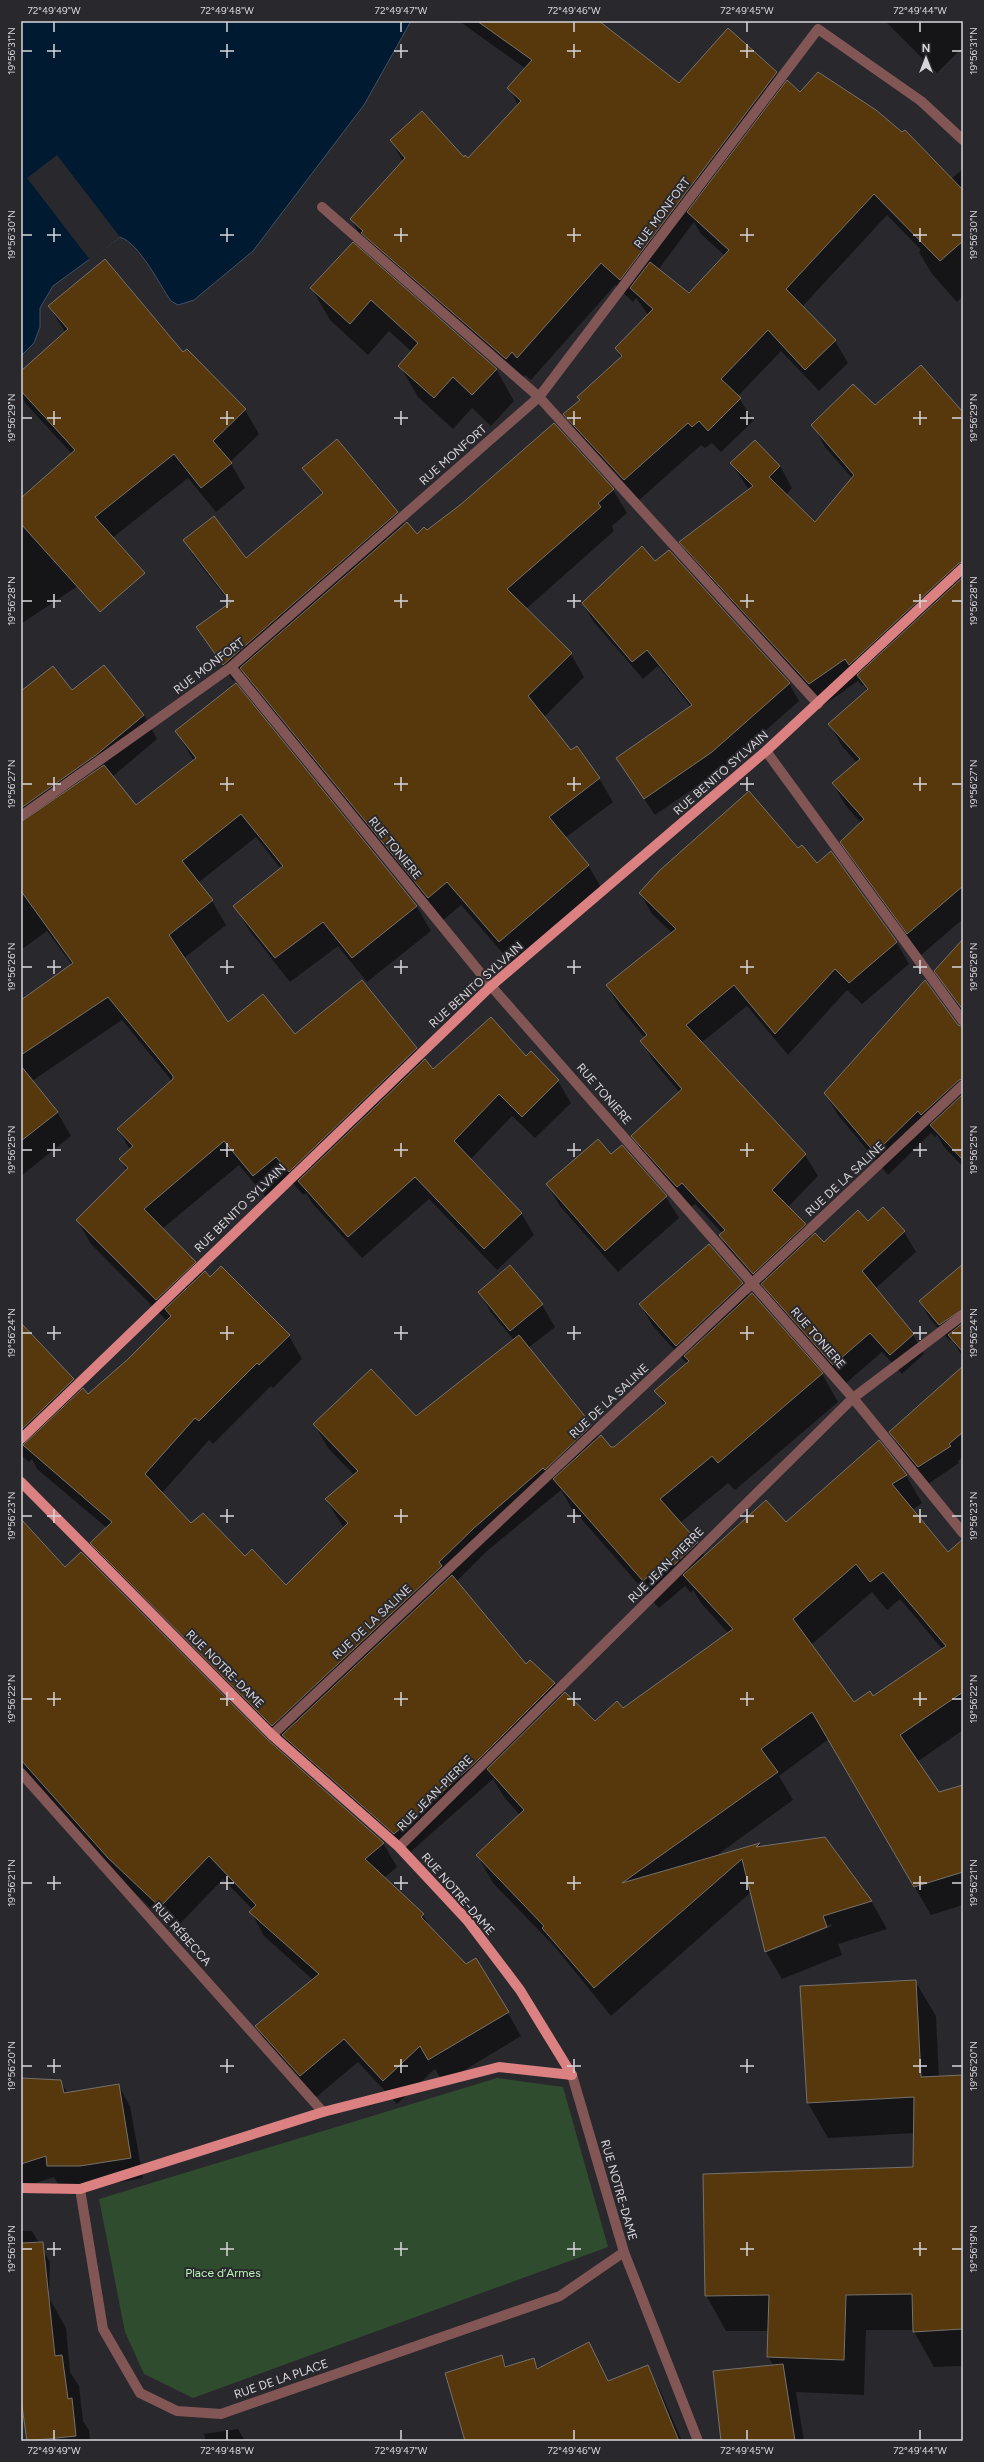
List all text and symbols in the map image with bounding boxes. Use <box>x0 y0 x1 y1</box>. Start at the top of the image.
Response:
text: 72°49'49"W <box>27 4 81 17</box>
text: 72°49'48"W <box>200 4 254 17</box>
text: 72°49'47"W <box>375 4 428 17</box>
text: 72°49'46"W <box>547 4 601 17</box>
text: 72°49'45"W <box>720 4 774 17</box>
text: 72°49'44"W <box>893 4 947 17</box>
text: 19°56'31"N <box>5 27 18 75</box>
text: 19°56'31"N <box>967 27 980 75</box>
north arrow <box>906 38 946 78</box>
text: N <box>922 42 930 55</box>
street label: RUE MONFORT <box>631 175 693 251</box>
text: 19°56'30"N <box>5 210 18 260</box>
text: 19°56'30"N <box>967 210 980 260</box>
text: 19°56'29"N <box>5 393 18 443</box>
text: 19°56'29"N <box>967 393 980 443</box>
street label: RUE MONFORT <box>416 422 490 488</box>
text: 19°56'28"N <box>5 576 18 626</box>
text: 19°56'28"N <box>967 576 980 626</box>
street label: RUE MONFORT <box>171 635 247 697</box>
street label: RUE BENITO SYLVAIN <box>671 728 771 818</box>
text: 19°56'27"N <box>5 760 18 808</box>
text: 19°56'27"N <box>967 760 980 808</box>
street label: RUE TONIERE <box>366 814 424 882</box>
street label: RUE BENITO SYLVAIN <box>426 939 526 1031</box>
text: 19°56'26"N <box>5 942 18 992</box>
text: 19°56'26"N <box>967 942 980 992</box>
street label: RUE TONIERE <box>574 1061 634 1127</box>
text: 19°56'25"N <box>5 1125 18 1175</box>
text: 19°56'25"N <box>967 1125 980 1175</box>
street label: RUE DE LA SALINE <box>803 1139 887 1219</box>
street label: RUE BENITO SYLVAIN <box>192 1161 288 1255</box>
street label: RUE TONIERE <box>788 1305 848 1371</box>
text: 19°56'24"N <box>5 1308 18 1358</box>
text: 19°56'24"N <box>967 1308 980 1358</box>
street label: RUE DE LA SALINE <box>567 1361 651 1441</box>
text: 19°56'23"N <box>5 1492 18 1540</box>
text: 19°56'23"N <box>967 1492 980 1540</box>
street label: RUE JEAN-PIERRE <box>625 1524 707 1606</box>
street label: RUE DE LA SALINE <box>330 1582 414 1662</box>
street label: RUE NOTRE-DAME <box>183 1627 267 1711</box>
text: 19°56'22"N <box>5 1674 18 1724</box>
text: 19°56'22"N <box>967 1674 980 1724</box>
street label: RUE JEAN-PIERRE <box>394 1752 476 1834</box>
street label: RUE NOTRE-DAME <box>418 1850 498 1938</box>
text: 19°56'21"N <box>5 1859 18 1907</box>
text: 19°56'21"N <box>967 1859 980 1907</box>
street label: RUE RÉBECCA <box>150 1899 214 1969</box>
text: 19°56'20"N <box>5 2041 18 2091</box>
text: 19°56'20"N <box>967 2041 980 2091</box>
street label: RUE NOTRE-DAME <box>598 2138 640 2242</box>
text: 19°56'19"N <box>5 2225 18 2273</box>
text: 19°56'19"N <box>967 2225 980 2273</box>
park label: Place d’Armes <box>185 2266 261 2280</box>
street label: RUE DE LA PLACE <box>232 2356 330 2402</box>
text: 72°49'49"W <box>27 2444 81 2457</box>
text: 72°49'48"W <box>200 2444 254 2457</box>
text: 72°49'47"W <box>375 2444 428 2457</box>
text: 72°49'46"W <box>547 2444 601 2457</box>
text: 72°49'45"W <box>720 2444 774 2457</box>
text: 72°49'44"W <box>893 2444 947 2457</box>

